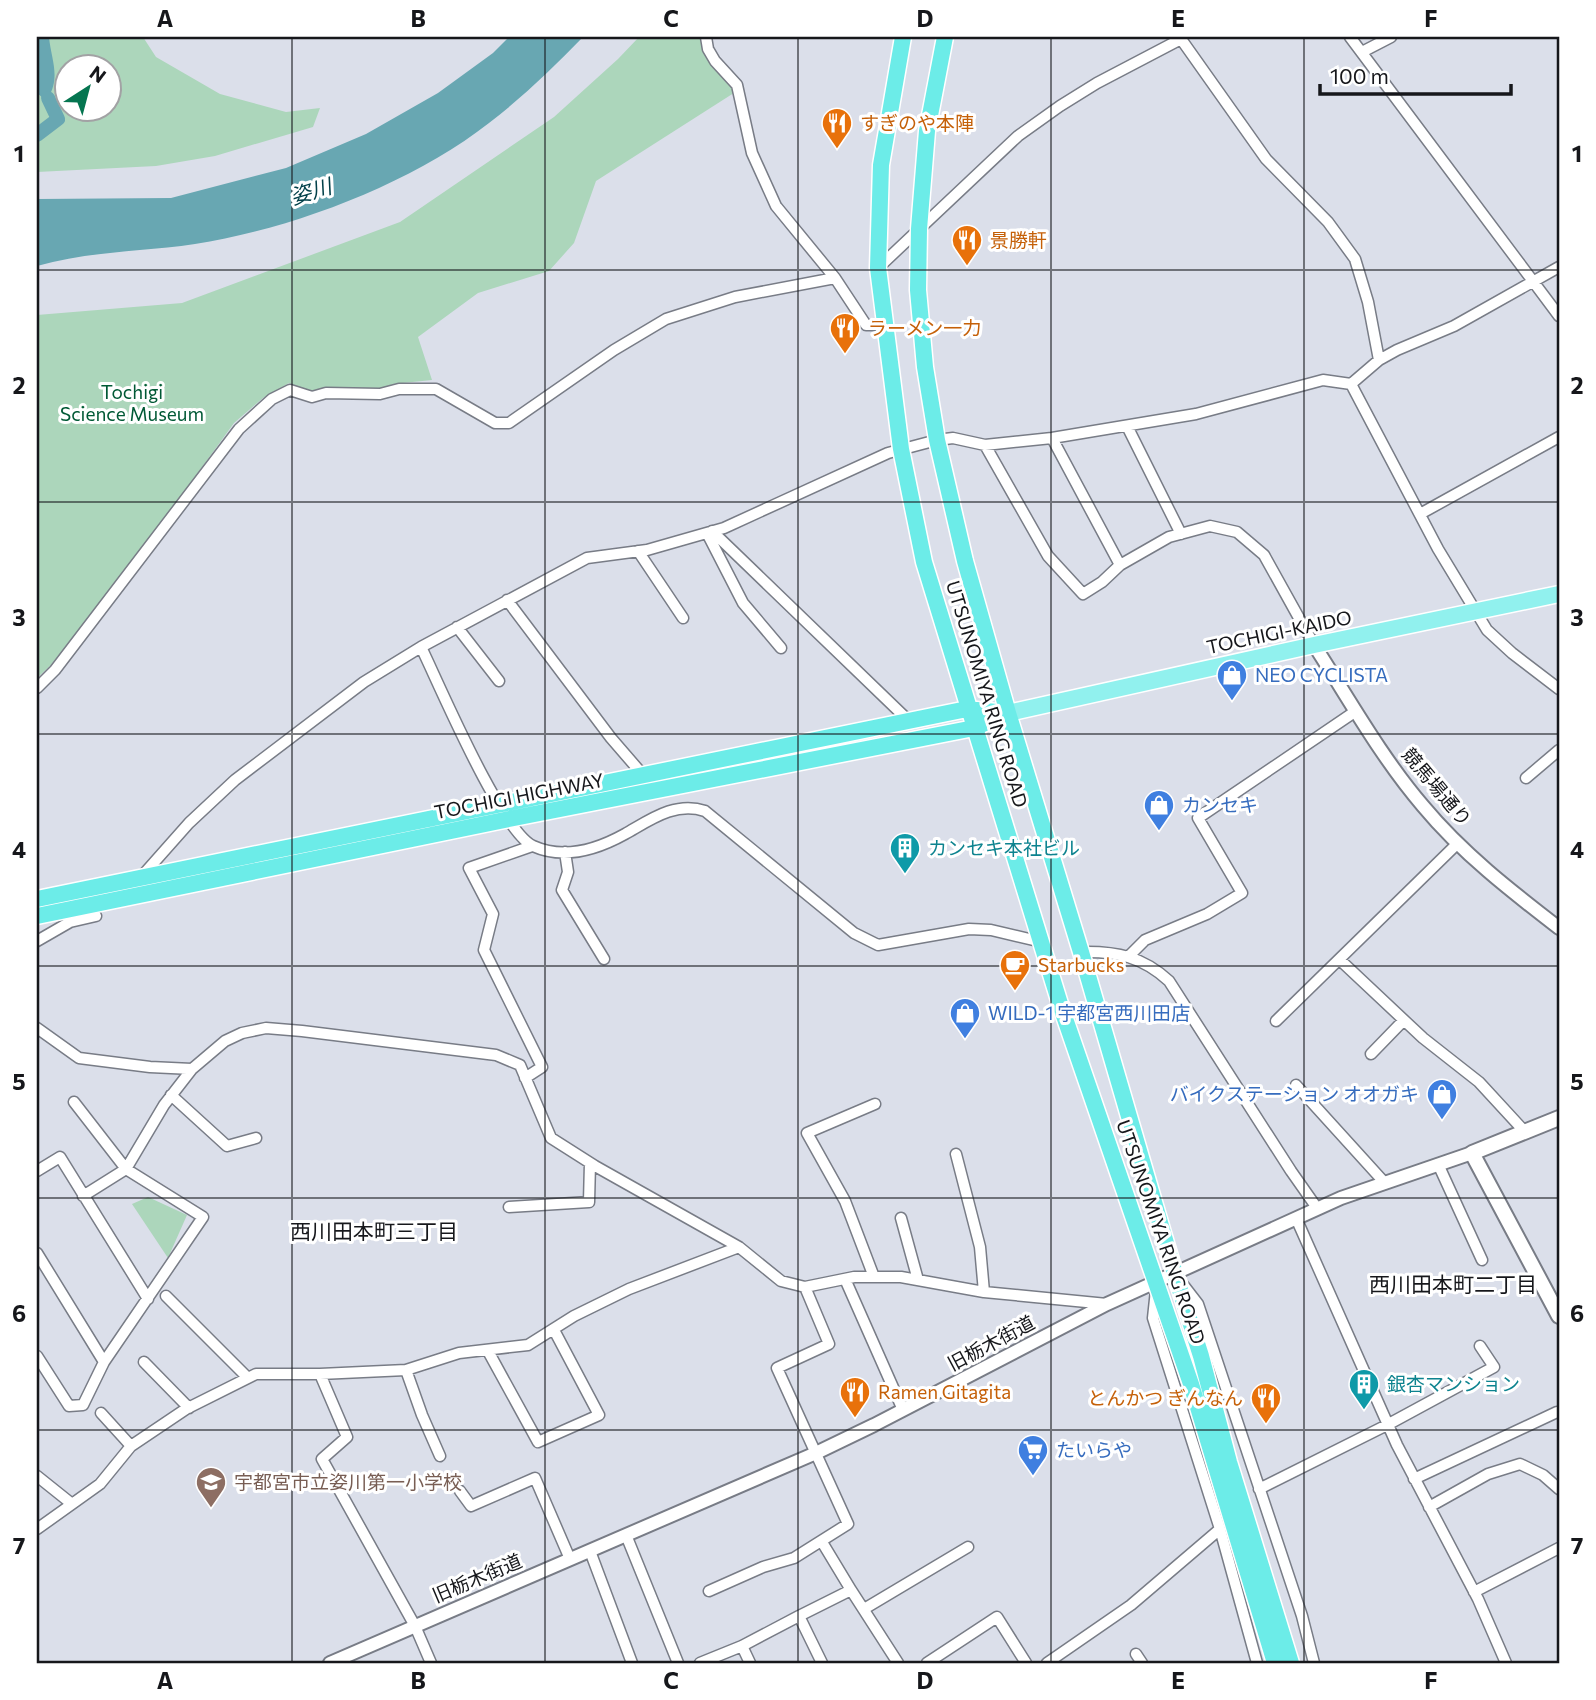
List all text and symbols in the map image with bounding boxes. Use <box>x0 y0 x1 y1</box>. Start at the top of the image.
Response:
text: A <box>157 4 174 32</box>
text: B <box>410 4 426 32</box>
text: C <box>663 4 679 32</box>
text: D <box>917 4 934 32</box>
text: E <box>1171 4 1185 32</box>
text: F <box>1424 4 1438 32</box>
north arrow <box>52 52 122 122</box>
scale bar <box>1320 52 1510 96</box>
text: N <box>86 60 111 87</box>
text: 100 m <box>1330 63 1389 88</box>
restaurant icon: すぎのや本陣 <box>820 106 854 150</box>
place label: すぎのや本陣 <box>860 111 974 134</box>
text: 1 <box>14 139 24 167</box>
text: 1 <box>1572 139 1582 167</box>
water label: 姿川 <box>287 172 336 209</box>
restaurant icon: 景勝軒 <box>950 223 984 267</box>
place label: 景勝軒 <box>990 228 1047 251</box>
restaurant icon: ラーメン一力 <box>828 311 862 355</box>
place label: ラーメン一力 <box>868 316 981 339</box>
text: 2 <box>12 371 26 399</box>
text: 2 <box>1570 371 1584 399</box>
park label: Tochigi Science Museum <box>60 380 204 425</box>
street label: UTSUNOMIYA RING ROAD <box>942 578 1033 810</box>
text: 3 <box>12 603 26 631</box>
text: 3 <box>1570 603 1584 631</box>
street label: TOCHIGI-KAIDO <box>1204 605 1353 658</box>
shop icon: NEO CYCLISTA <box>1215 658 1249 702</box>
place label: NEO CYCLISTA <box>1255 663 1388 686</box>
street label: 競馬場通り <box>1398 743 1477 830</box>
street label: TOCHIGI HIGHWAY <box>432 768 606 823</box>
shop icon: カンセキ <box>1142 788 1176 832</box>
place label: カンセキ <box>1182 793 1258 816</box>
building icon: カンセキ本社ビル <box>888 831 922 875</box>
text: 4 <box>12 835 26 863</box>
text: 4 <box>1570 835 1584 863</box>
place label: カンセキ本社ビル <box>928 836 1080 859</box>
cafe icon: Starbucks <box>998 948 1032 992</box>
place label: Starbucks <box>1038 953 1124 976</box>
shop icon: WILD-1 宇都宮西川田店 <box>948 996 982 1040</box>
place label: WILD-1 宇都宮西川田店 <box>988 1001 1190 1024</box>
text: 5 <box>12 1067 26 1095</box>
text: 5 <box>1570 1067 1584 1095</box>
shop icon: バイクステーション オオガキ <box>1425 1077 1459 1121</box>
place label: バイクステーション オオガキ <box>1170 1082 1419 1105</box>
street label: UTSUNOMIYA RING ROAD <box>1112 1117 1211 1347</box>
district label: 西川田本町三丁目 <box>290 1218 458 1243</box>
district label: 西川田本町二丁目 <box>1369 1271 1537 1296</box>
text: 6 <box>12 1299 26 1327</box>
text: 6 <box>1570 1299 1584 1327</box>
street label: 旧栃木街道 <box>943 1310 1038 1375</box>
building icon: 銀杏マンション <box>1347 1367 1381 1411</box>
place label: 銀杏マンション <box>1387 1372 1520 1395</box>
restaurant icon: Ramen Gitagita <box>838 1375 872 1419</box>
place label: Ramen Gitagita <box>878 1380 1011 1403</box>
restaurant icon: とんかつ ぎんなん <box>1249 1381 1283 1425</box>
place label: とんかつ ぎんなん <box>1087 1386 1243 1409</box>
supermarket icon: たいらや <box>1016 1433 1050 1477</box>
place label: たいらや <box>1056 1438 1132 1461</box>
school or university icon: 宇都宮市立姿川第一小学校 <box>194 1465 228 1509</box>
place label: 宇都宮市立姿川第一小学校 <box>234 1470 462 1493</box>
text: 7 <box>13 1531 25 1559</box>
text: 7 <box>1571 1531 1583 1559</box>
street label: 旧栃木街道 <box>429 1548 525 1607</box>
text: A <box>157 1666 174 1694</box>
text: B <box>410 1666 426 1694</box>
text: C <box>663 1666 679 1694</box>
text: D <box>917 1666 934 1694</box>
text: E <box>1171 1666 1185 1694</box>
text: F <box>1424 1666 1438 1694</box>

